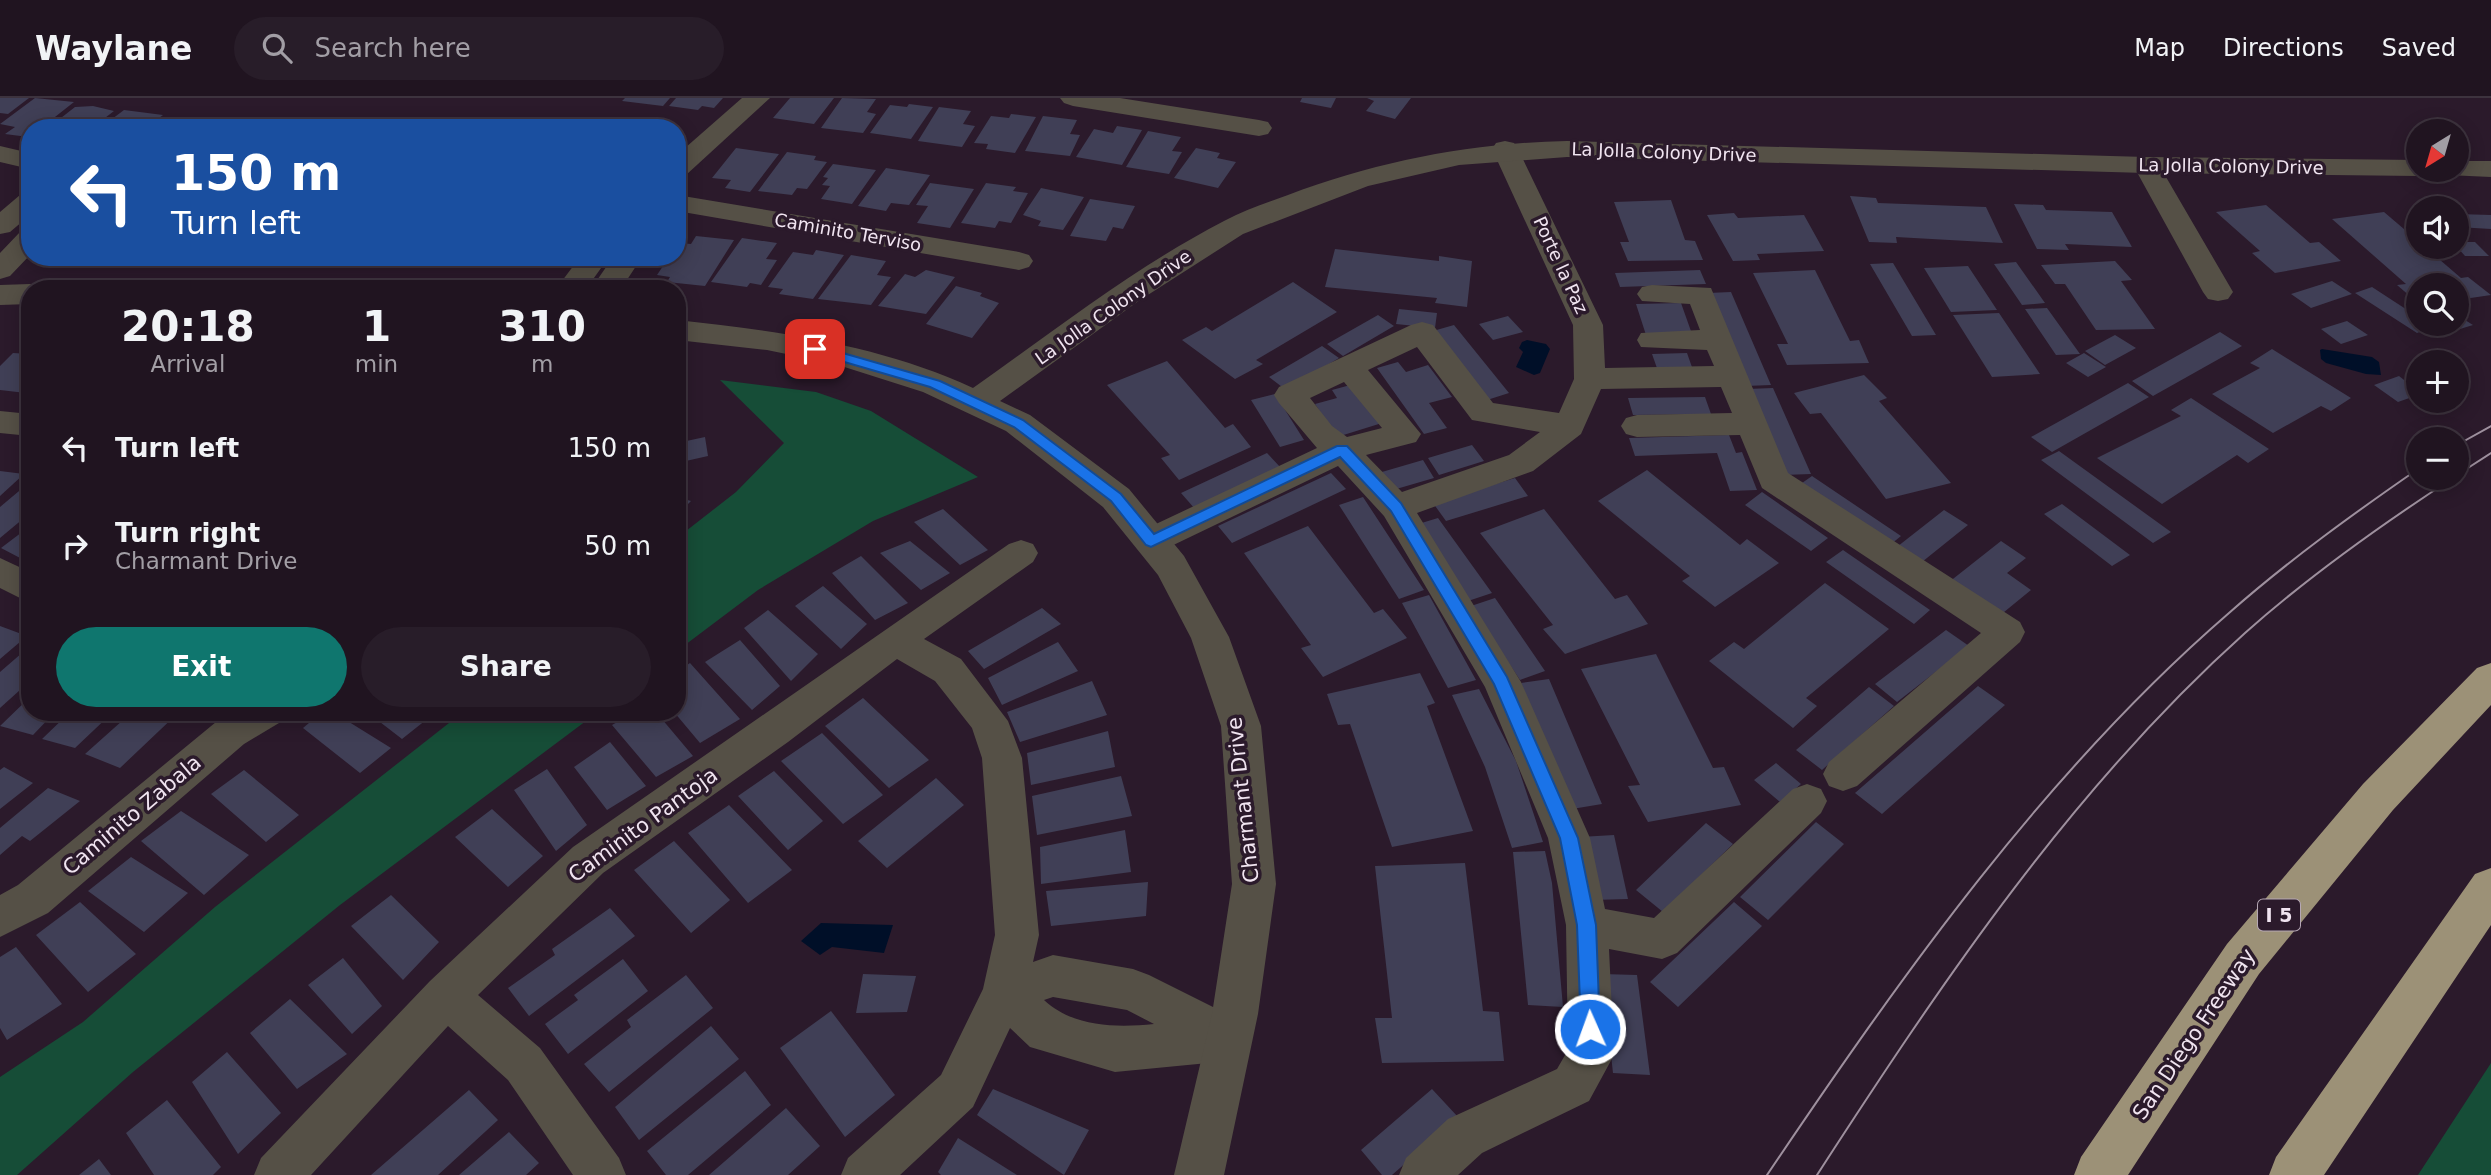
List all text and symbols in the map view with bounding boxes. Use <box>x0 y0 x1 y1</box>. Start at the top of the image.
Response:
search box <box>234 17 724 80</box>
text: Waylane <box>35 29 192 68</box>
icon: search <box>258 29 296 67</box>
text: Search here <box>314 33 471 63</box>
text: Map <box>2134 34 2185 62</box>
text: Directions <box>2223 34 2344 62</box>
text: Saved <box>2382 34 2456 62</box>
north arrow <box>2406 119 2469 182</box>
map controls <box>2406 119 2469 490</box>
street label: La Jolla Colony Drive <box>1571 138 1757 166</box>
text: 150 m <box>171 145 341 202</box>
icon: left <box>56 147 147 238</box>
street label: La Jolla Colony Drive <box>2138 154 2324 178</box>
button: sound <box>2406 196 2469 259</box>
text: Turn left <box>171 204 301 242</box>
street label: Caminito Terviso <box>773 209 923 255</box>
street label: Porte la Paz <box>1529 213 1593 317</box>
street label: La Jolla Colony Drive <box>1031 245 1195 369</box>
button: search <box>2406 273 2469 336</box>
text: 20:18 <box>121 302 255 351</box>
text: 1 <box>362 302 391 351</box>
text: 310 <box>498 302 586 351</box>
pin <box>785 319 845 379</box>
icon: arrive <box>796 330 834 368</box>
button: + <box>2406 350 2469 413</box>
text: Arrival <box>151 351 225 377</box>
text: min <box>355 351 398 377</box>
text: m <box>531 351 553 377</box>
button: − <box>2406 427 2469 490</box>
icon: left <box>56 429 94 467</box>
text: Turn left <box>115 433 239 463</box>
text: 150 m <box>568 433 651 463</box>
text: Turn right <box>115 518 260 548</box>
icon: right <box>56 527 94 565</box>
text: 50 m <box>584 531 651 561</box>
text: Charmant Drive <box>115 548 298 574</box>
button: Exit <box>56 627 347 707</box>
button: Share <box>361 627 651 707</box>
street label: Charmant Drive <box>1222 716 1264 884</box>
street label: Caminito Zabala <box>58 750 206 880</box>
street label: Caminito Pantoja <box>564 763 722 887</box>
road number: I 5 <box>2258 900 2300 930</box>
street label: San Diego Freeway <box>2128 944 2260 1124</box>
position arrow <box>1553 992 1627 1066</box>

